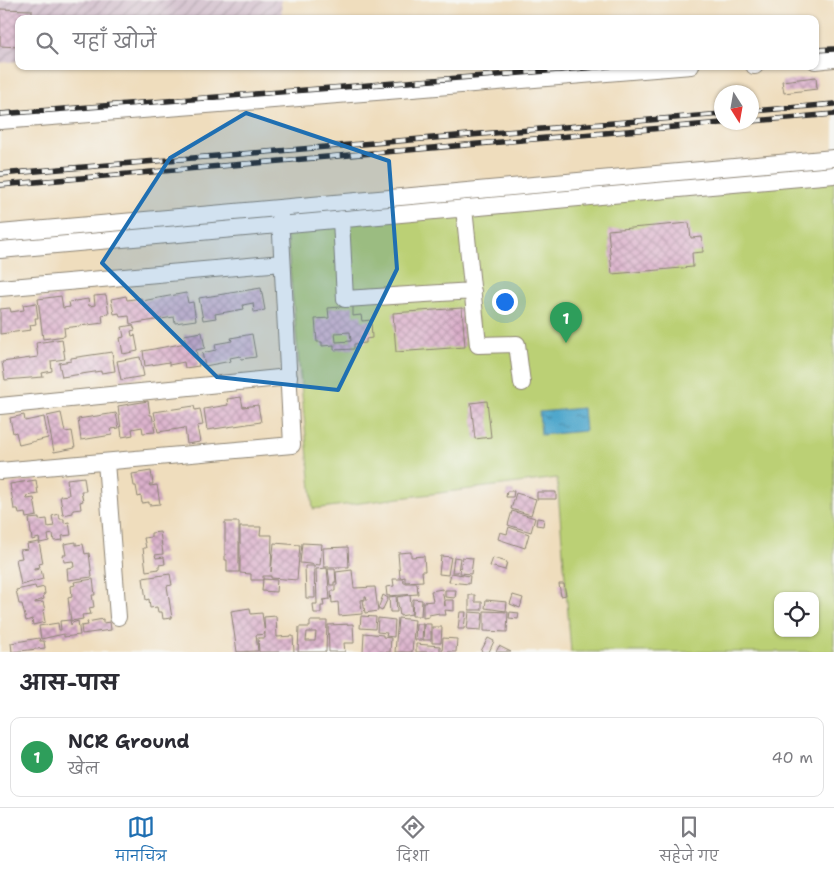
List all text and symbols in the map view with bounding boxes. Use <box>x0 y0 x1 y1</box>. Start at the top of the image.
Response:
search box <box>15 15 819 70</box>
icon: search <box>33 29 61 57</box>
text: यहाँ खोजें <box>73 29 156 54</box>
north arrow <box>714 85 759 130</box>
your location <box>492 289 518 315</box>
pin: 1 <box>550 302 582 343</box>
map controls <box>774 592 819 637</box>
button: locate <box>774 592 819 637</box>
text: आस-पास <box>20 669 118 697</box>
text: NCR Ground <box>68 729 190 754</box>
text: 1 <box>33 747 41 768</box>
text: 40 m <box>771 747 813 768</box>
text: खेल <box>68 758 99 779</box>
tab: मानचित्र <box>115 813 167 872</box>
tab: दिशा <box>397 813 429 872</box>
tab: सहेजे गए <box>659 813 719 872</box>

